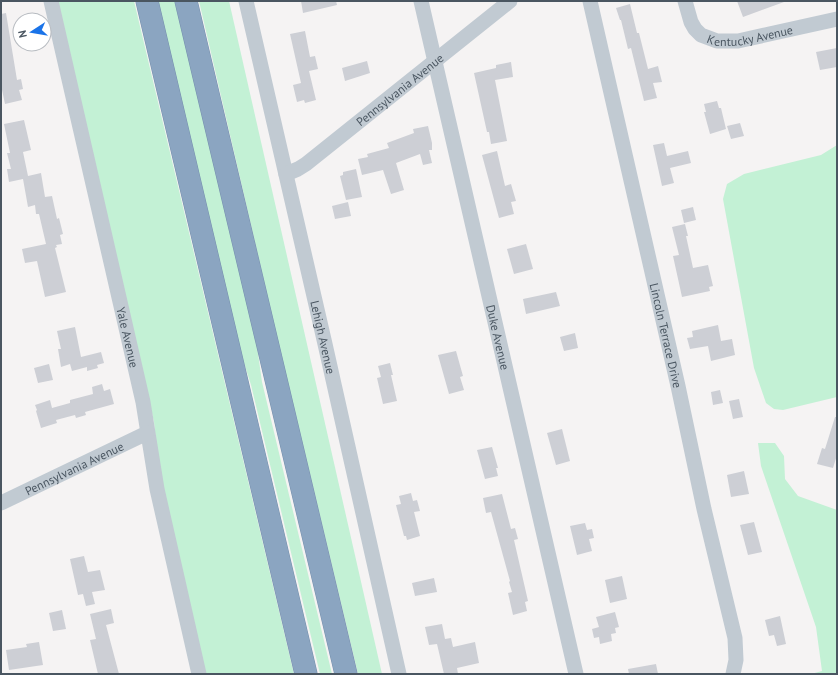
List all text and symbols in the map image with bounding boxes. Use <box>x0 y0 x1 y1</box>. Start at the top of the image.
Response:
north arrow <box>12 12 52 52</box>
street label: Kentucky Avenue <box>705 22 794 49</box>
text: N <box>15 29 30 39</box>
street label: Pennsylvania Avenue <box>353 50 446 129</box>
street label: Lincoln Terrace Drive <box>647 281 686 389</box>
street label: Lehigh Avenue <box>308 299 339 375</box>
street label: Duke Avenue <box>484 303 513 371</box>
street label: Yale Avenue <box>114 305 142 369</box>
street label: Pennsylvania Avenue <box>22 438 126 498</box>

